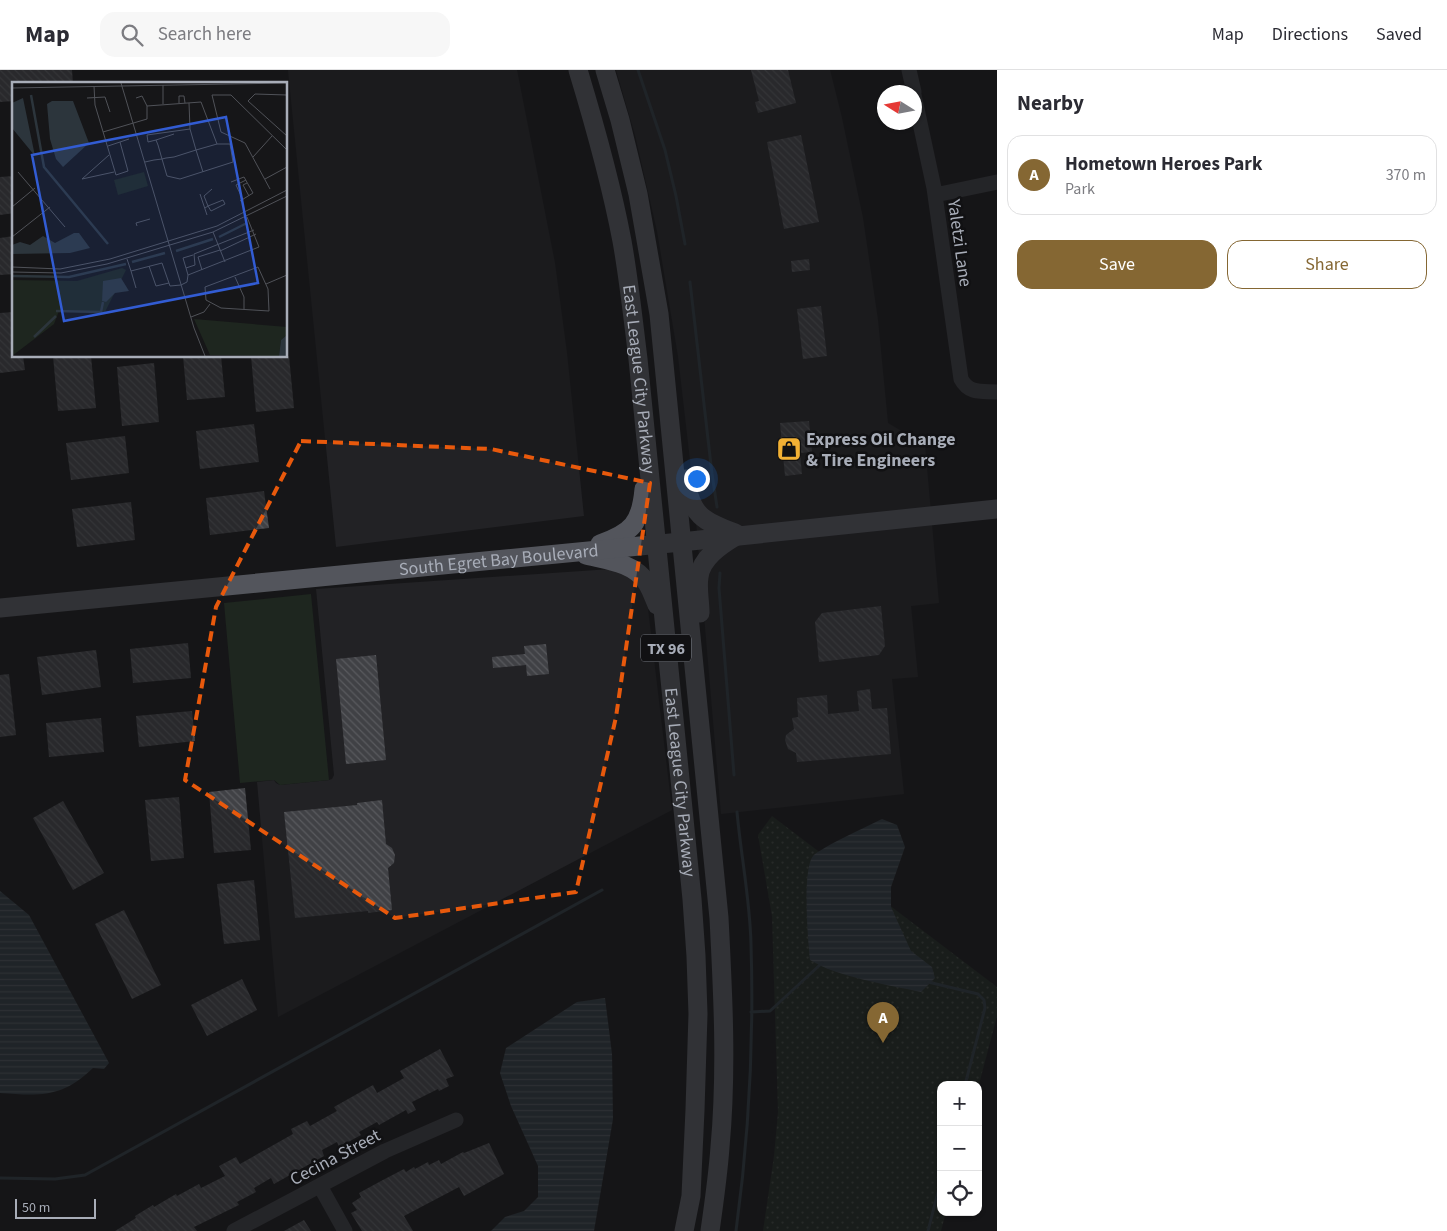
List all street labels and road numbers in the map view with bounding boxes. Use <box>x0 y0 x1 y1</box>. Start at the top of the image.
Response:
street label: Yaletzi Lane <box>941 197 978 289</box>
street label: East League City Parkway <box>616 283 661 476</box>
street label: South Egret Bay Boulevard <box>398 538 600 582</box>
road number: TX 96 <box>641 634 691 662</box>
street label: East League City Parkway <box>658 686 702 879</box>
street label: Cecina Street <box>285 1123 385 1192</box>

